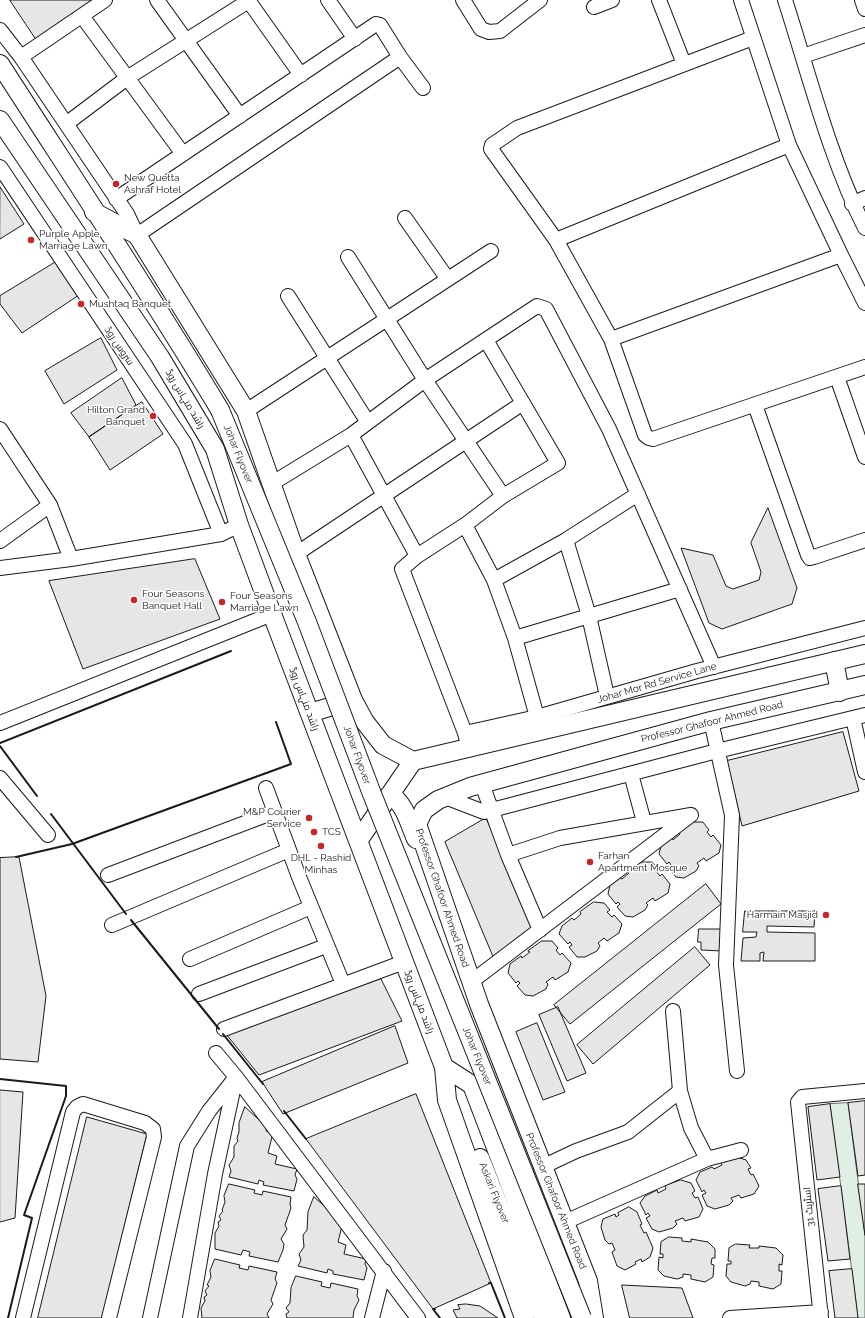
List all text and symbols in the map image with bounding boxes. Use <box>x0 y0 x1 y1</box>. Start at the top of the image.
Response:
place label: New Quetta Ashraf Hotel <box>124 172 181 196</box>
marker: New Quetta Ashraf Hotel <box>111 179 121 189</box>
place label: Purple Apple Marriage Lawn <box>39 228 107 252</box>
marker: Purple Apple Marriage Lawn <box>26 235 36 245</box>
place label: Mushtaq Banquet <box>89 298 171 310</box>
marker: Mushtaq Banquet <box>76 299 86 309</box>
street label: سروس روڈ <box>102 324 136 368</box>
street label: راشد منہاس روڈ <box>163 367 207 431</box>
place label: Hilton Grand Banquet <box>87 404 145 428</box>
marker: Hilton Grand Banquet <box>148 411 158 421</box>
street label: Johar Flyover <box>221 423 255 485</box>
place label: Four Seasons Banquet Hall <box>142 588 204 612</box>
place label: Four Seasons Marriage Lawn <box>230 590 298 614</box>
marker: Four Seasons Banquet Hall <box>129 595 139 605</box>
marker: Four Seasons Marriage Lawn <box>217 597 227 607</box>
street label: Johar Mor Rd Service Lane <box>596 660 718 706</box>
street label: راشد منہاس روڈ <box>286 666 322 732</box>
street label: Professor Ghafoor Ahmed Road <box>640 699 784 745</box>
street label: Johar Flyover <box>341 724 373 786</box>
place label: M&P Courier Service <box>243 806 301 830</box>
marker: M&P Courier Service <box>304 813 314 823</box>
place label: TCS <box>322 826 341 838</box>
marker: TCS <box>309 827 319 837</box>
street label: Professor Ghafoor Ahmed Road <box>413 827 471 969</box>
marker: DHL - Rashid Minhas <box>316 841 326 851</box>
place label: Farhan Apartment Mosque <box>598 850 687 874</box>
place label: DHL - Rashid Minhas <box>291 852 351 876</box>
marker: Farhan Apartment Mosque <box>585 857 595 867</box>
place label: Harmain Masjid <box>747 909 818 921</box>
marker: Harmain Masjid <box>821 910 831 920</box>
street label: راشد منہاس روڈ <box>401 969 437 1035</box>
street label: Johar Flyover <box>460 1025 494 1087</box>
street label: Professor Ghafoor Ahmed Road <box>523 1131 589 1271</box>
street label: Askari Flyover <box>476 1161 512 1225</box>
street label: اسٹریٹ 31 <box>801 1187 817 1227</box>

